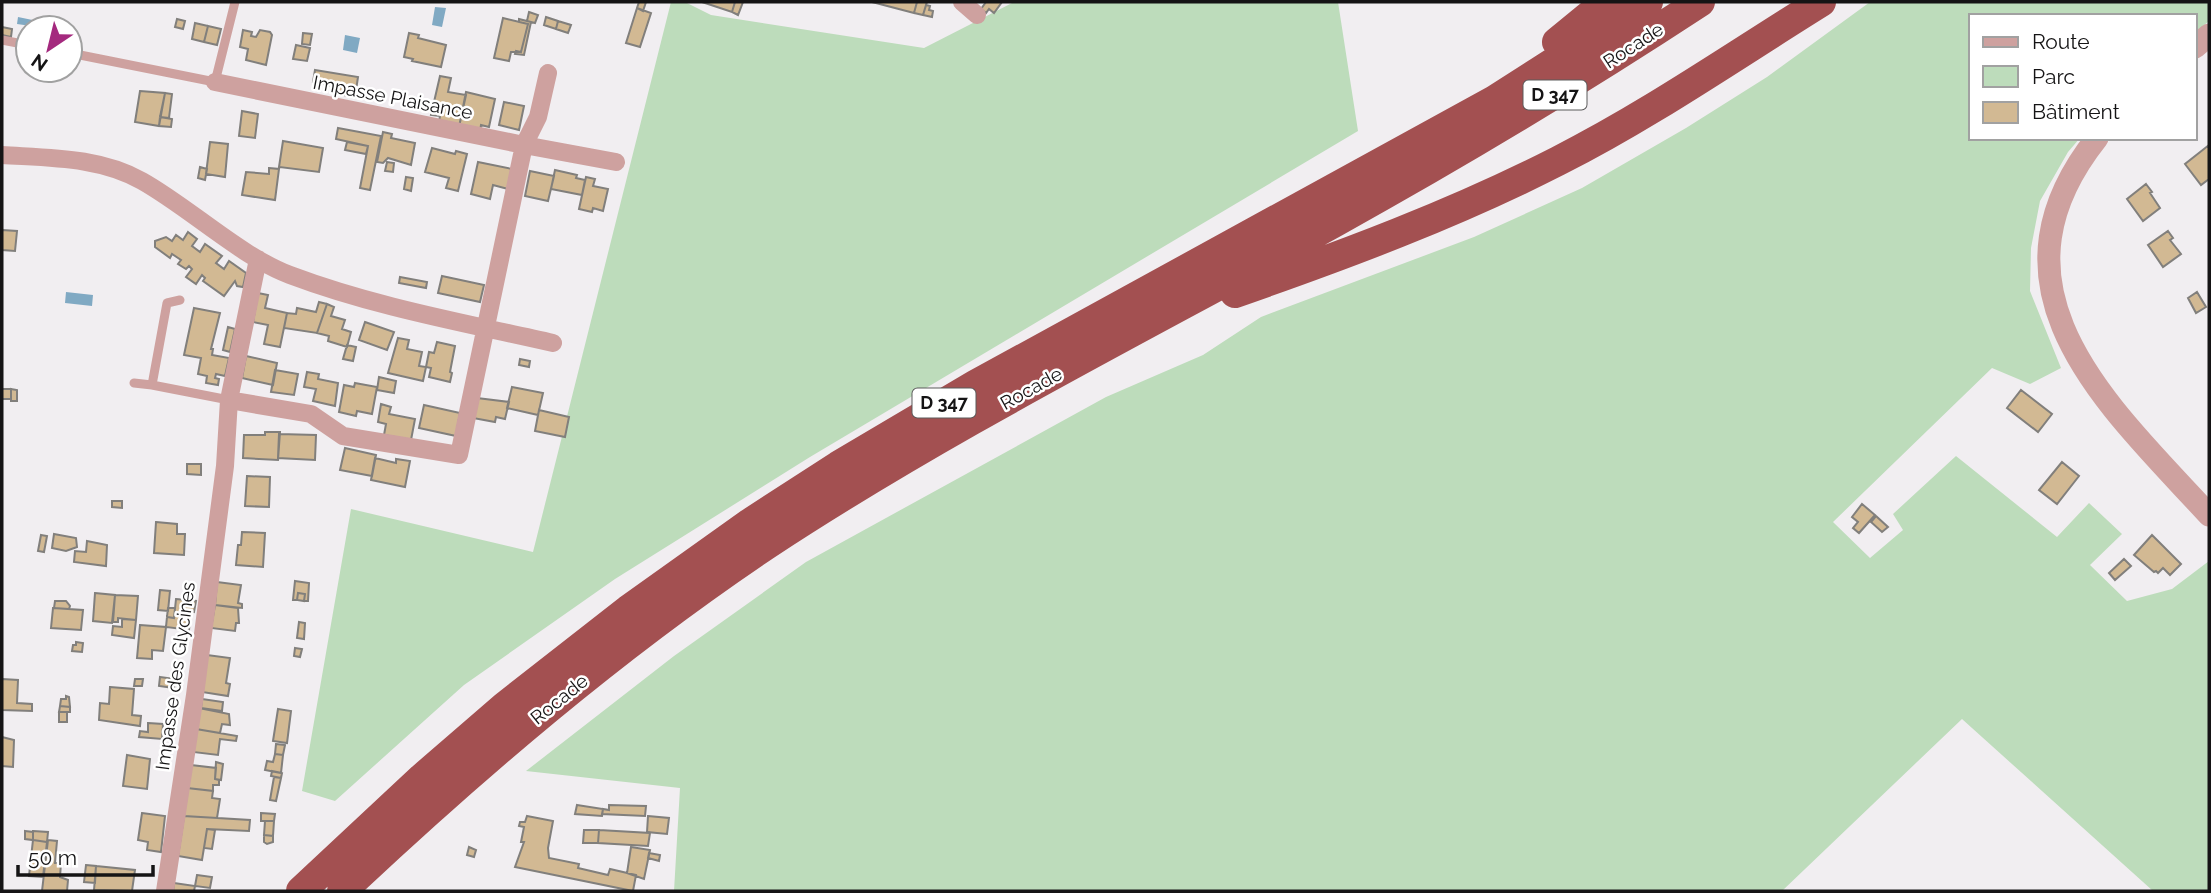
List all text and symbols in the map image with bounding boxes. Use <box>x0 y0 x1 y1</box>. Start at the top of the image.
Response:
north arrow <box>14 14 84 84</box>
legend <box>1969 14 2197 140</box>
street label: Rocade <box>1599 17 1667 73</box>
text: Route <box>2032 29 2090 54</box>
text: N <box>27 50 51 76</box>
text: Parc <box>2032 64 2075 89</box>
street label: Impasse Plaisance <box>311 71 475 123</box>
road number: D 347 <box>1524 80 1586 110</box>
text: Bâtiment <box>2032 99 2120 124</box>
street label: Rocade <box>996 362 1066 414</box>
road number: D 347 <box>912 388 976 418</box>
street label: Impasse des Glycines <box>151 580 199 772</box>
street label: Rocade <box>526 669 592 729</box>
scale bar <box>18 834 152 878</box>
text: 50 m <box>28 845 77 870</box>

